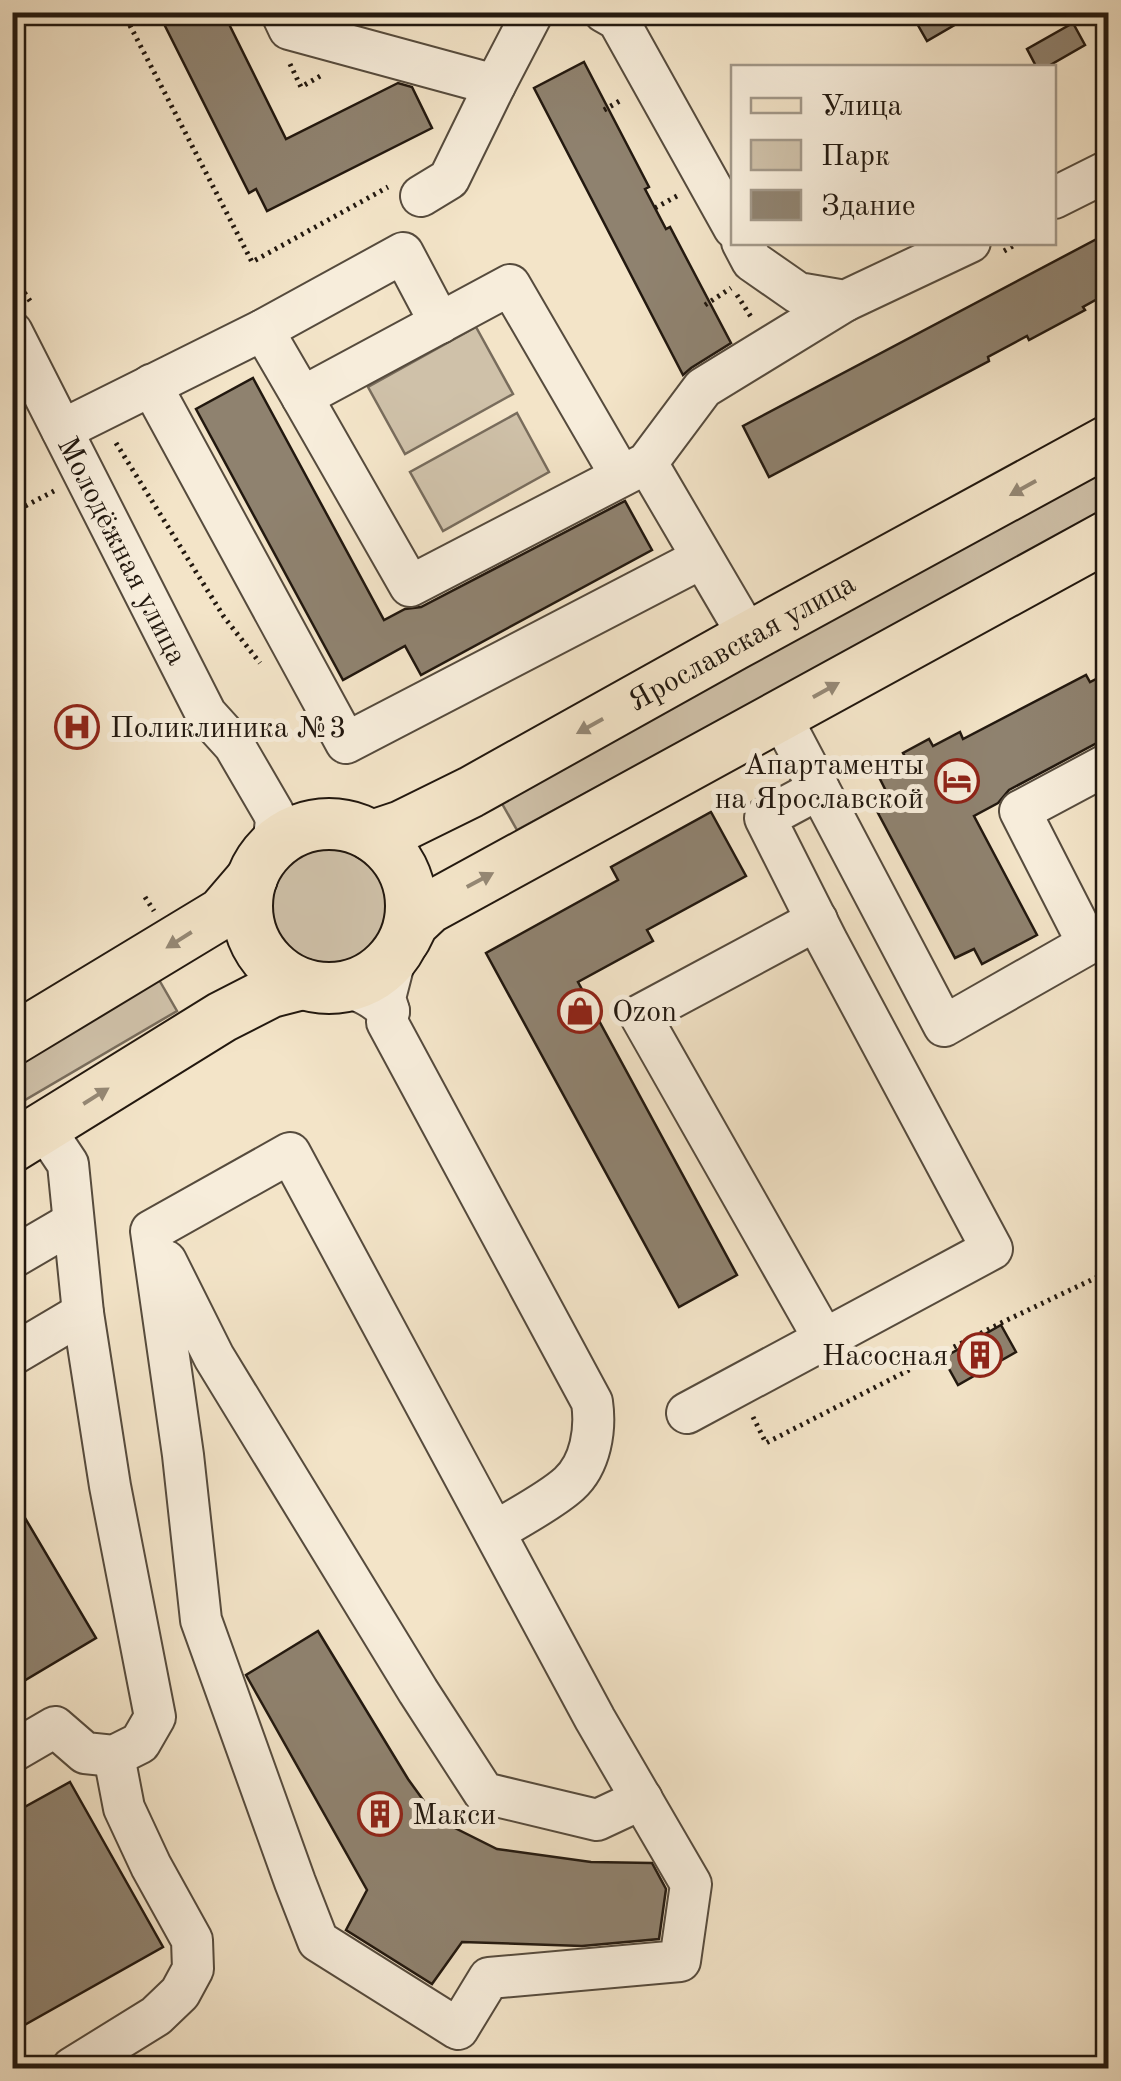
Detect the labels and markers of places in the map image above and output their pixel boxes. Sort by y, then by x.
hospital icon: Поликлиника №3 [54,704,100,750]
place label: Поликлиника №3 [110,714,346,744]
place label: Апартаменты на Ярославской [715,751,924,815]
hotel icon: Апартаменты на Ярославской [934,758,980,804]
shop icon: Ozon [557,988,603,1034]
place label: Ozon [612,998,677,1028]
building icon: Насосная [957,1332,1003,1378]
place label: Насосная [822,1342,948,1372]
building icon: Макси [357,1791,403,1837]
place label: Макси [412,1801,496,1831]

